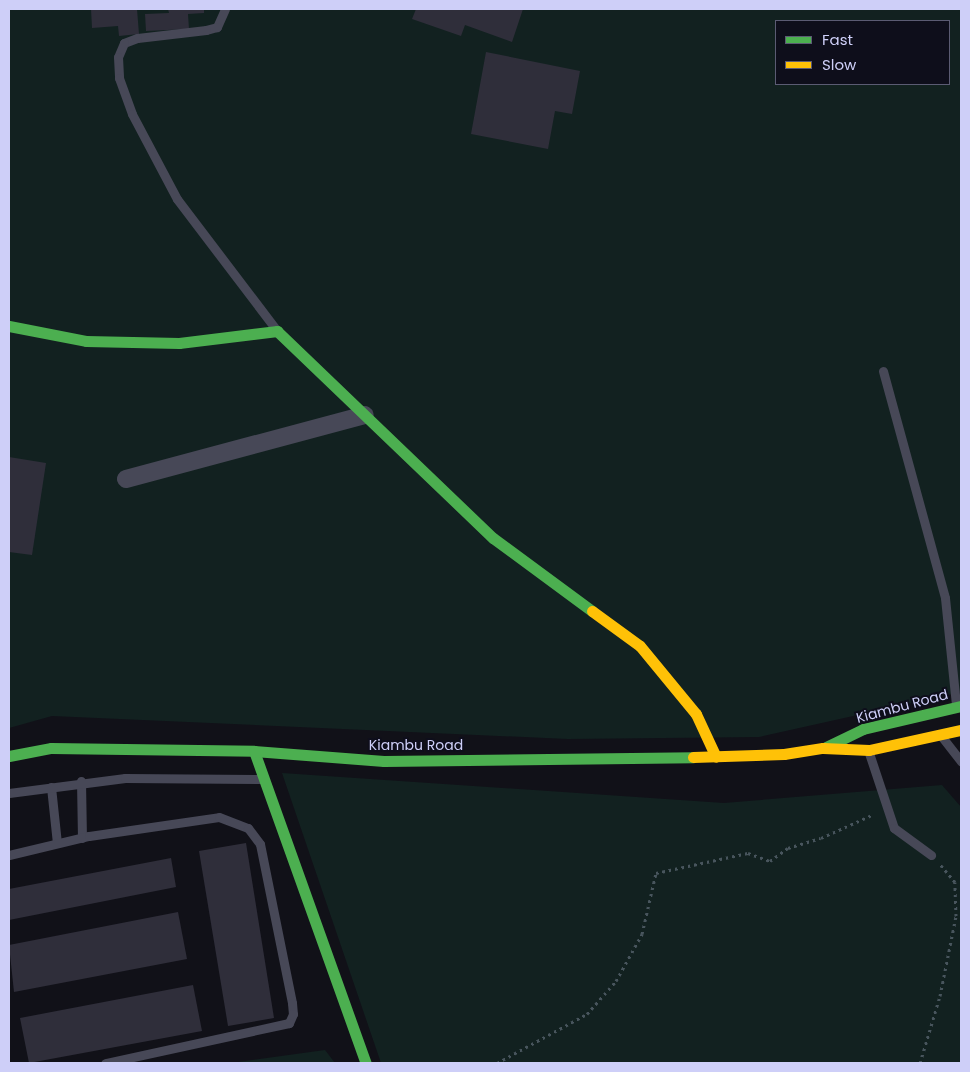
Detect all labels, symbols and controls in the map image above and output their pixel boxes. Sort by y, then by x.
legend [775,20,950,85]
text: Fast [822,29,853,50]
text: Slow [822,54,856,75]
street label: Kiambu Road [854,686,950,726]
street label: Kiambu Road [369,737,463,753]

